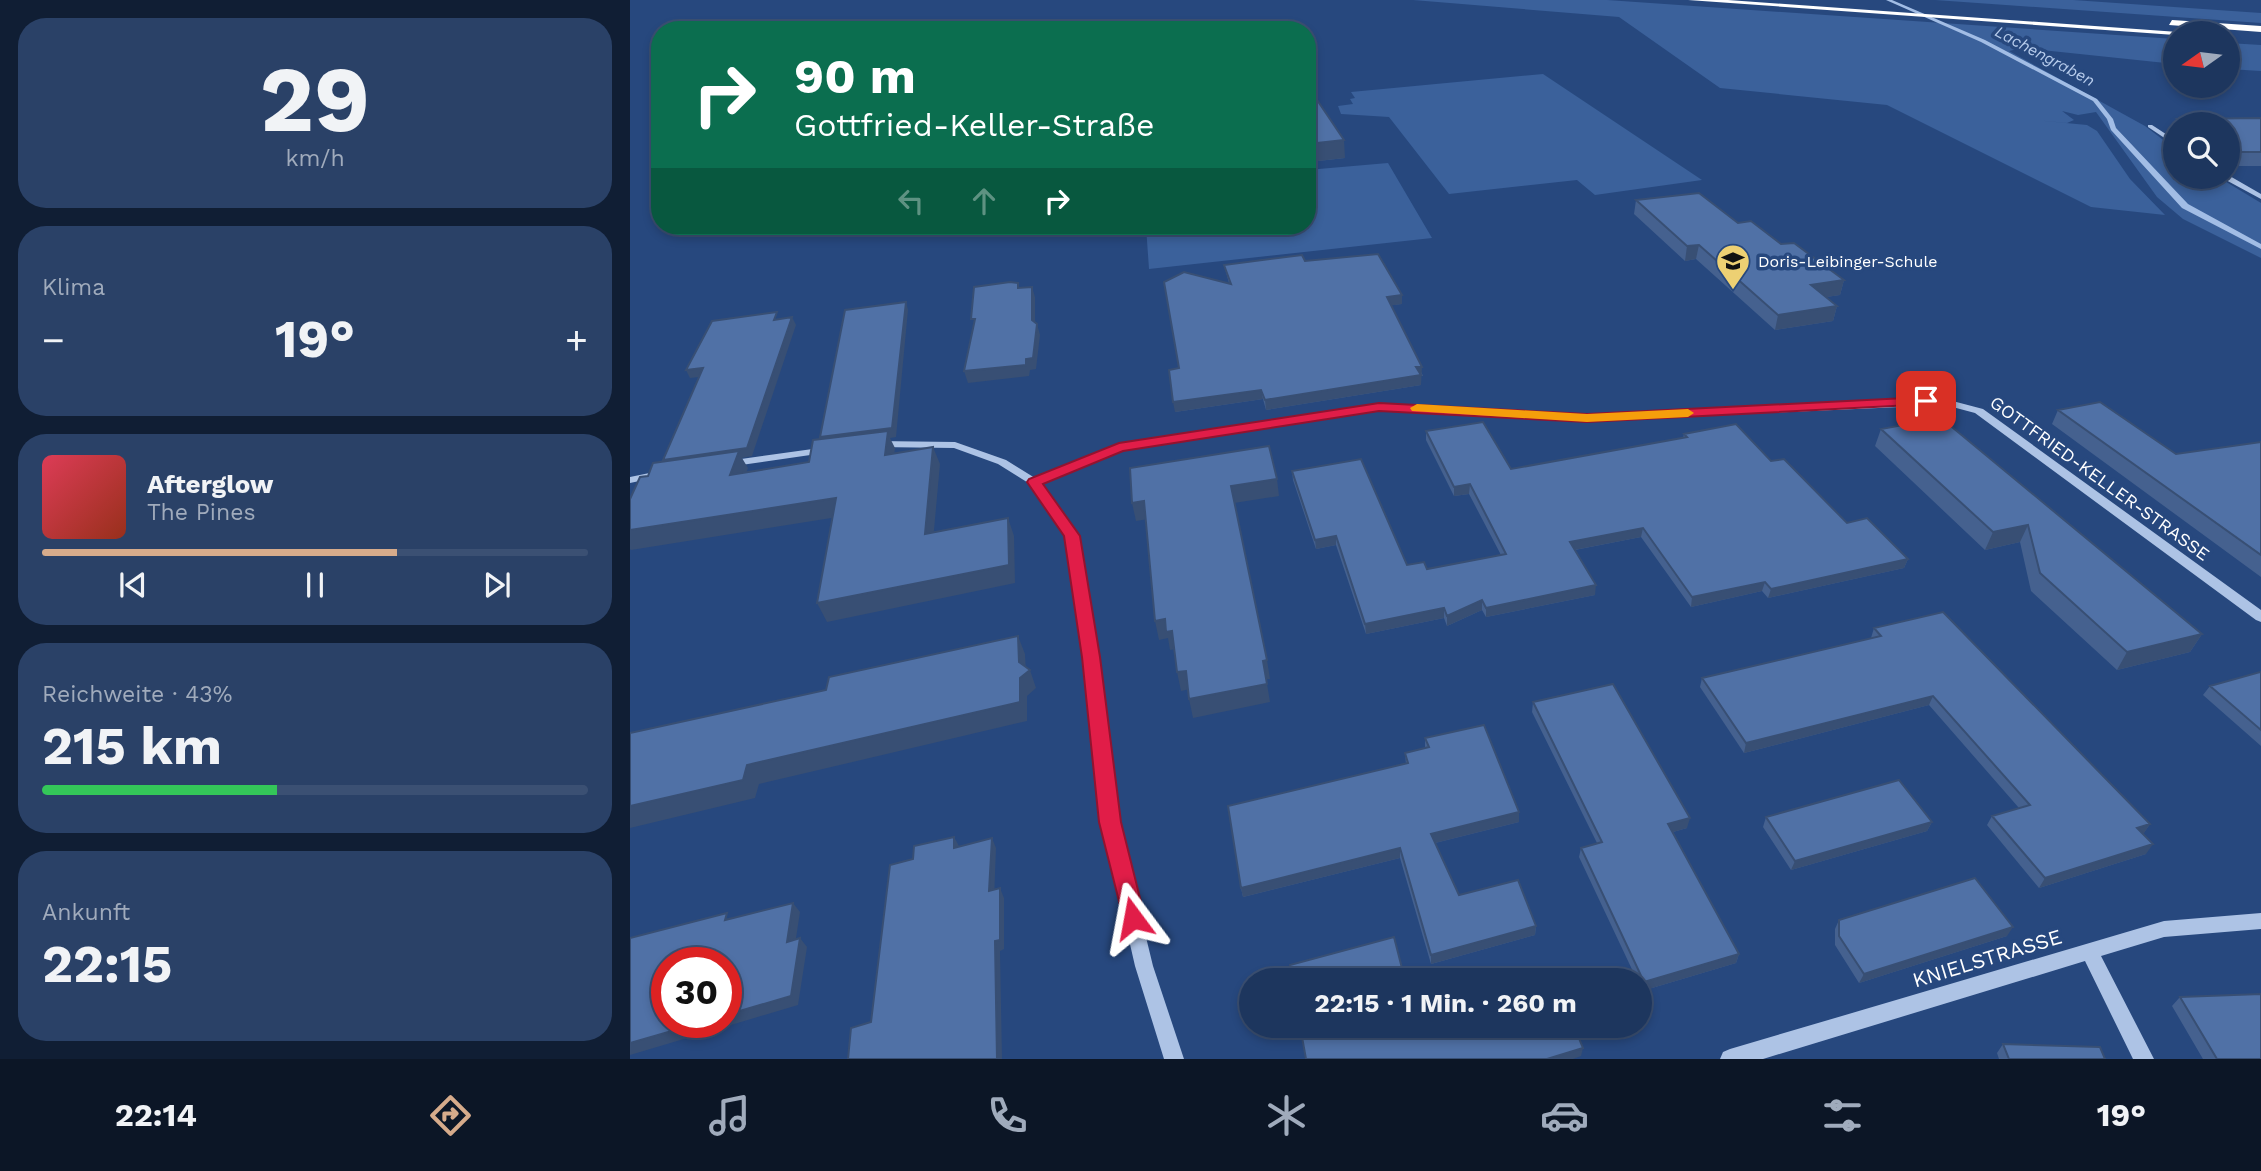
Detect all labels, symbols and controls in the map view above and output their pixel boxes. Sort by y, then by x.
north arrow [2163,21,2240,98]
map controls [2163,21,2240,189]
water label: Lachengraben [1992,22,2098,90]
text: 29 [260,46,370,153]
text: 90 m [794,47,916,105]
icon: right [679,49,770,140]
text: Gottfried-Keller-Straße [794,106,1154,144]
button: search [2163,112,2240,189]
text: km/h [285,145,345,172]
icon: left [892,182,930,220]
icon: ahead [965,182,1003,220]
icon: right [1038,182,1076,220]
school or university icon: Doris-Leibinger-Schule [1714,242,1752,291]
place label: Doris-Leibinger-Schule [1758,252,1938,271]
text: Klima [42,274,105,301]
text: 19° [275,309,355,370]
text: − [42,318,65,362]
text: + [565,318,588,362]
pin [1896,371,1956,431]
icon: arrive [1907,382,1945,420]
street label: GOTTFRIED-KELLER-STRASSE [1986,391,2214,565]
text: Afterglow [147,469,273,499]
text: The Pines [147,499,256,526]
icon: previous [114,566,152,604]
icon: pause [296,566,334,604]
icon: next [478,566,516,604]
text: Reichweite · 43% [42,681,232,708]
text: 215 km [42,716,222,777]
position arrow [1096,881,1170,955]
text: Ankunft [42,899,130,926]
street label: KNIELSTRASSE [1909,923,2065,993]
text: 22:15 [42,934,172,995]
speed limit sign: 30 [651,947,742,1038]
text: 22:15 · 1 Min. · 260 m [1314,988,1577,1018]
icon: directions [426,1091,475,1140]
icon: music [705,1091,754,1140]
icon: phone [983,1091,1032,1140]
icon: climate [1262,1091,1311,1140]
icon: car [1540,1091,1589,1140]
icon: filters [1818,1091,1867,1140]
text: 22:14 [115,1096,197,1134]
text: 19° [2097,1096,2146,1134]

